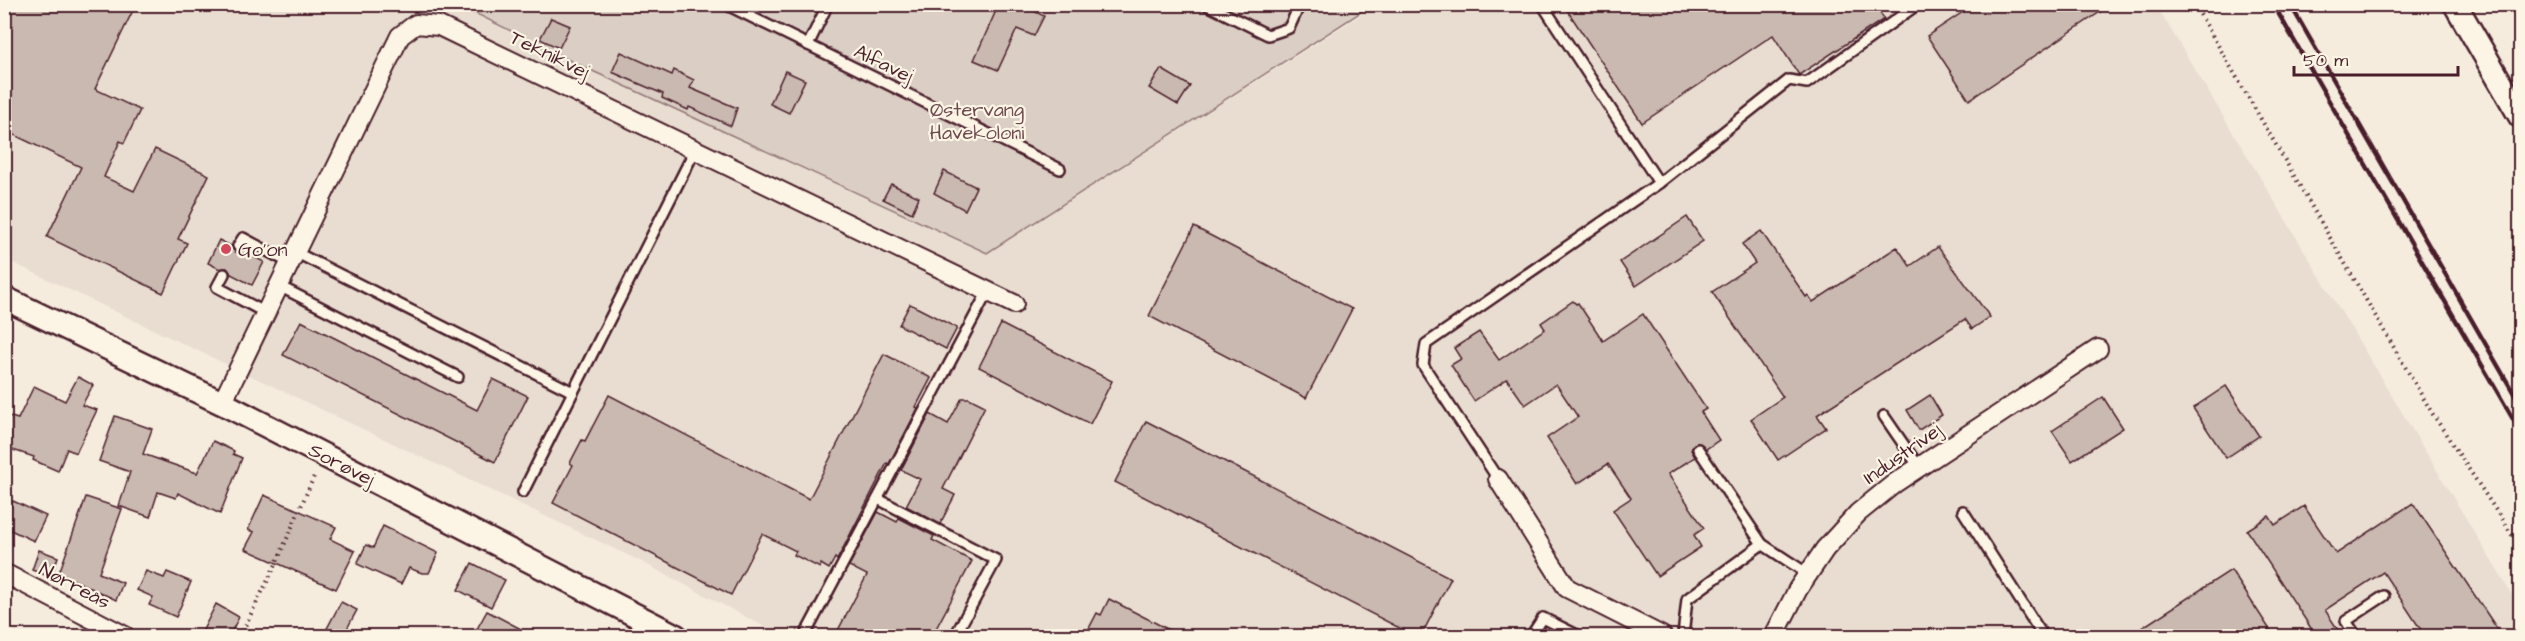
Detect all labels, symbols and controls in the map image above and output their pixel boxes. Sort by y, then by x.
street label: Teknikvej [505,24,595,86]
street label: Alfavej [849,38,918,90]
scale bar [2294,39,2458,77]
text: 50 m [2303,48,2348,73]
park label: Østervang Havekoloni [930,96,1024,147]
place label: Go'on [238,236,288,264]
marker: Go'on [219,242,233,256]
street label: Industrivej [1858,416,1948,491]
street label: Sorøvej [303,436,380,494]
street label: Nørreås [34,555,115,616]

